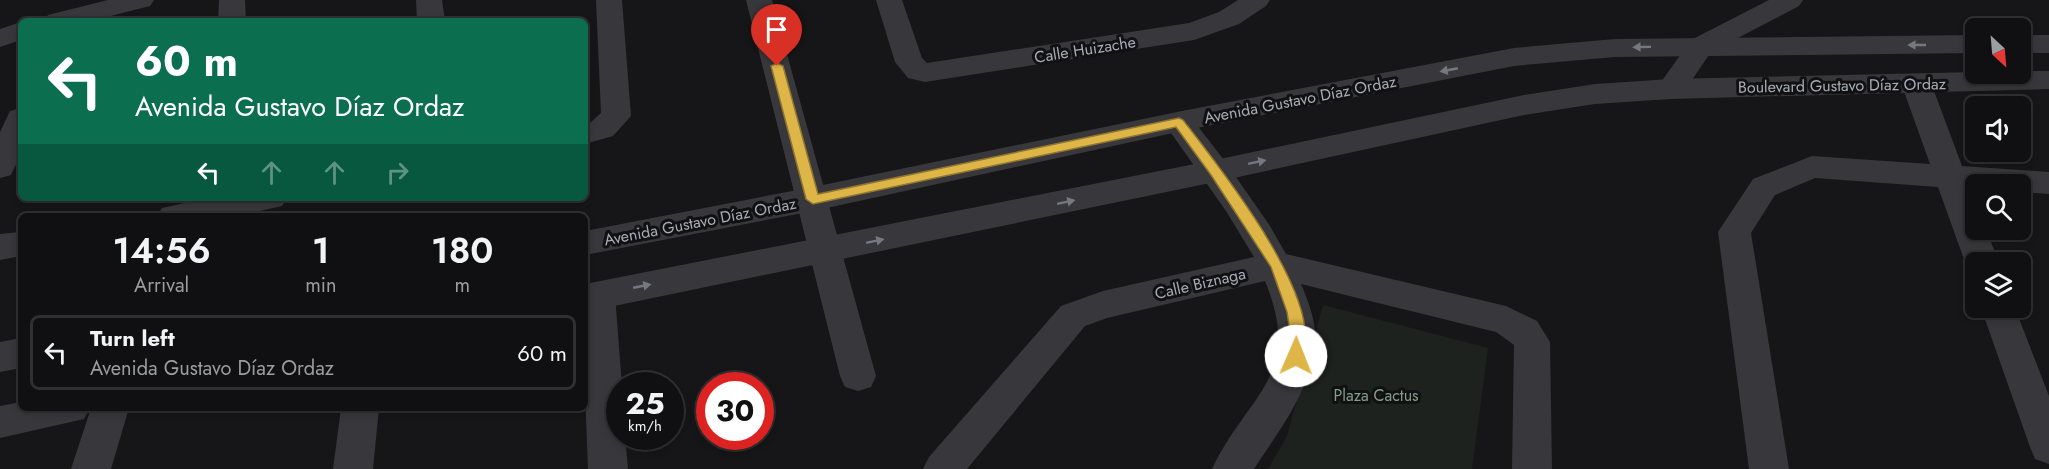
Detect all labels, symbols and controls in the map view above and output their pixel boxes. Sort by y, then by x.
pin [751,4,802,66]
icon: arrive [760,13,793,46]
north arrow [1965,18,2031,84]
map controls [1965,18,2031,318]
street label: Calle Huizache [1033,30,1137,69]
text: 60 m [135,31,238,92]
one-way arrow [1908,40,1927,50]
icon: left [36,42,114,120]
one-way arrow [1633,42,1652,52]
one-way arrow [1439,66,1458,75]
street label: Avenida Gustavo Díaz Ordaz [1202,69,1399,129]
street label: Boulevard Gustavo Díaz Ordaz [1738,72,1947,99]
text: Avenida Gustavo Díaz Ordaz [135,87,464,126]
button: sound [1965,96,2031,162]
icon: left [192,156,225,189]
icon: ahead [255,156,288,189]
icon: ahead [318,156,351,189]
icon: right [381,156,414,189]
one-way arrow [1248,157,1266,167]
button: search [1965,174,2031,240]
street label: Avenida Gustavo Díaz Ordaz [602,191,799,251]
one-way arrow [1057,197,1076,206]
text: 14:56 [112,224,211,276]
text: 1 [312,224,330,276]
text: 180 [431,224,493,276]
one-way arrow [866,236,885,245]
button: layers [1965,252,2031,318]
street label: Calle Biznaga [1152,262,1248,305]
text: Arrival [134,271,189,300]
text: min [305,271,337,300]
text: m [454,271,470,300]
one-way arrow [633,282,652,291]
text: Turn left [90,322,175,354]
position arrow [1264,324,1328,388]
icon: left [39,336,72,369]
text: 60 m [517,337,567,369]
text: Avenida Gustavo Díaz Ordaz [90,354,334,383]
speed limit sign: 30 [696,372,774,450]
text: 25 [625,382,665,425]
park label: Plaza Cactus [1334,384,1419,407]
text: km/h [628,415,662,437]

